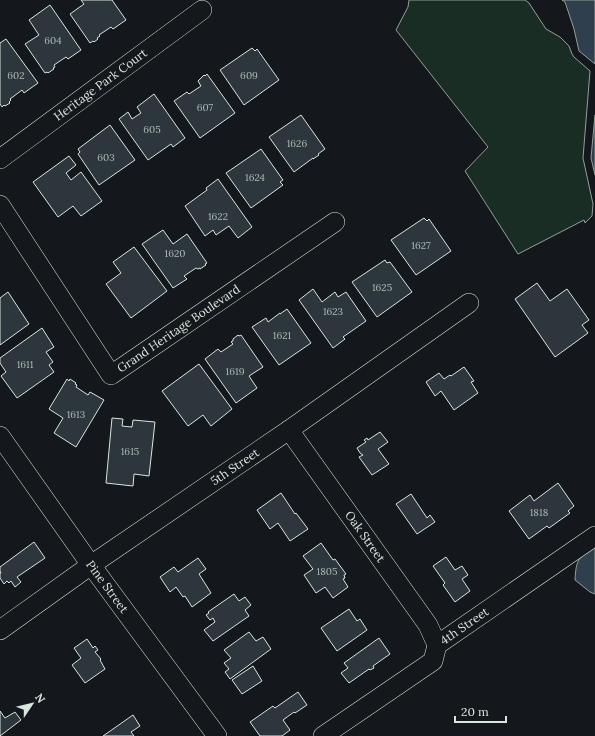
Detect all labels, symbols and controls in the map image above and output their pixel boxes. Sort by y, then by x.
house number: 604 [44,34,62,47]
street label: Heritage Park Court [51,45,150,124]
house number: 602 [7,69,25,82]
house number: 609 [240,69,258,82]
house number: 607 [197,101,214,114]
house number: 605 [143,123,161,136]
house number: 1626 [287,137,308,150]
house number: 603 [97,151,115,164]
house number: 1624 [245,171,266,184]
house number: 1622 [208,210,228,223]
house number: 1627 [411,239,431,252]
house number: 1620 [165,247,186,260]
street label: Grand Heritage Boulevard [114,281,243,376]
house number: 1625 [372,281,392,294]
house number: 1623 [323,305,344,318]
house number: 1621 [273,329,292,342]
house number: 1611 [17,358,34,371]
house number: 1619 [226,365,245,378]
house number: 1613 [67,408,86,421]
street label: 5th Street [207,444,262,488]
house number: 1615 [121,445,139,458]
house number: 1818 [530,506,549,519]
street label: Oak Street [342,508,389,565]
street label: Pine Street [83,557,132,616]
house number: 1805 [317,565,337,578]
street label: 4th Street [437,603,492,648]
north arrow [12,684,52,724]
text: N [32,691,49,706]
scale bar [455,698,506,724]
text: 20 m [461,704,489,719]

